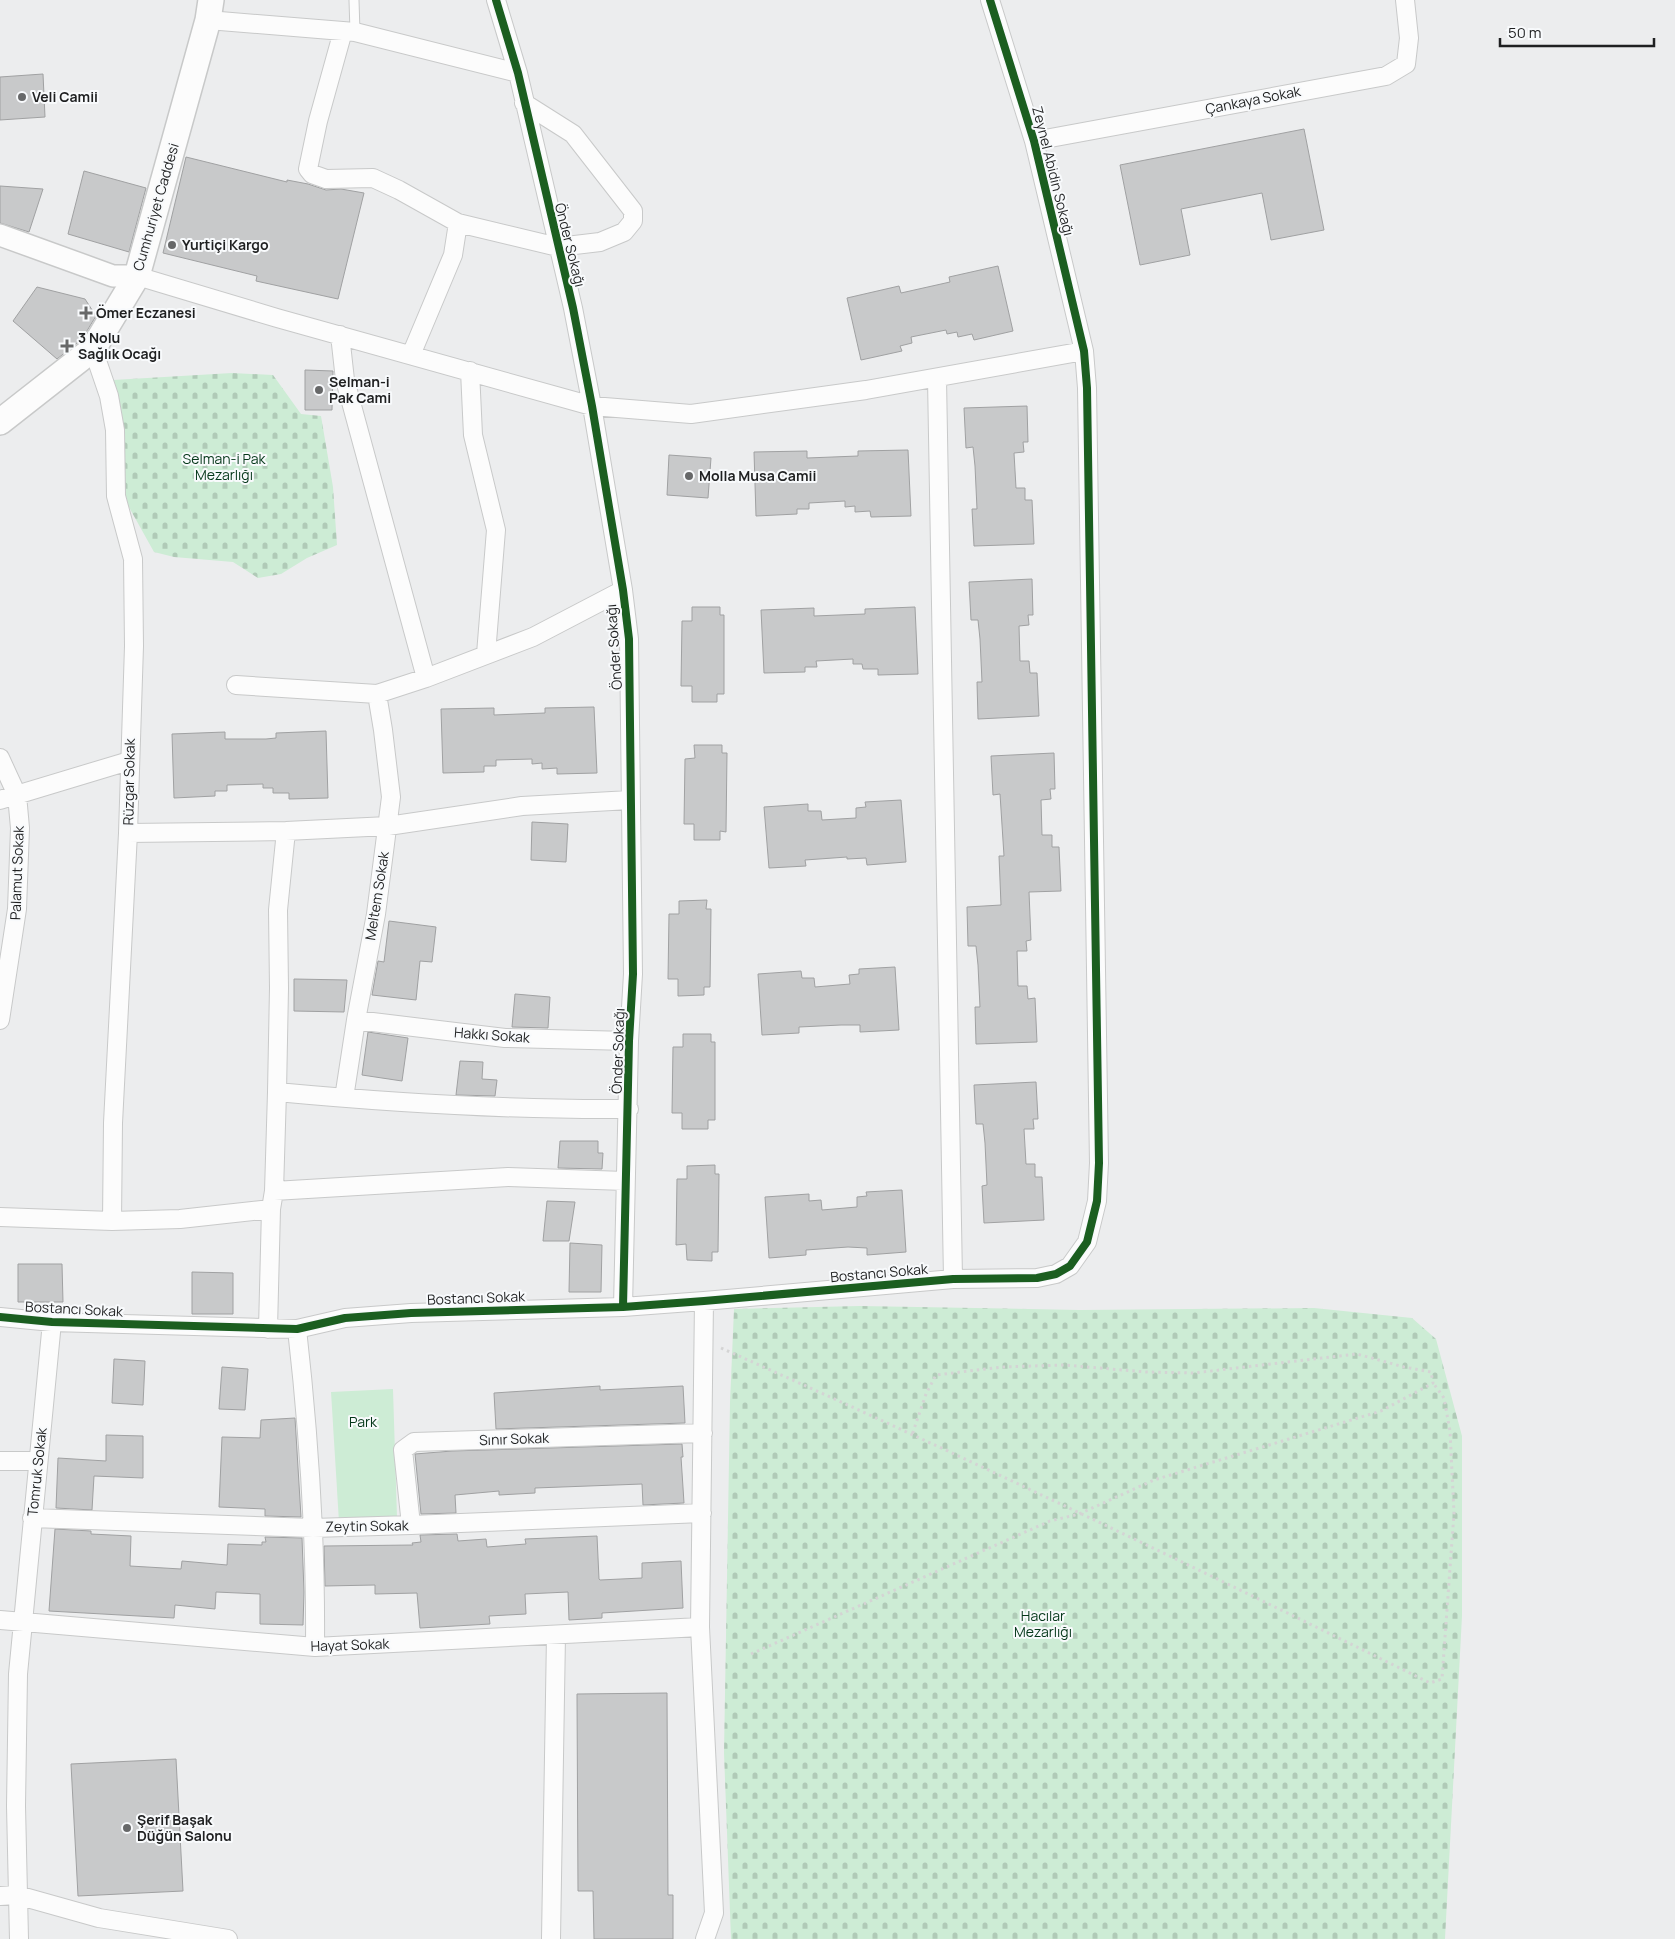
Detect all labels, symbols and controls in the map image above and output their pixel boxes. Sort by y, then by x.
scale bar [1500,15,1654,47]
text: 50 m [1508,22,1542,43]
street label: Çankaya Sokak [1204,81,1303,118]
place label: Veli Camii [32,87,98,106]
marker: Veli Camii [16,91,28,103]
street label: Zeynel Abidin Sokağı [1028,104,1079,238]
street label: Cumhuriyet Caddesi [128,141,183,273]
street label: Önder Sokağı [551,201,590,289]
place label: Yurtiçi Kargo [182,235,269,254]
marker: Yurtiçi Kargo [166,239,178,251]
place label: Ömer Eczanesi [96,303,196,322]
marker: Ömer Eczanesi [80,307,92,319]
place label: 3 Nolu Sağlık Ocağı [78,328,161,363]
marker: 3 Nolu Sağlık Ocağı [60,339,74,353]
place label: Selman-i Pak Cami [329,372,391,407]
marker: Selman-i Pak Cami [313,384,325,396]
park label: Selman-i Pak Mezarlığı [183,449,266,484]
place label: Molla Musa Camii [699,466,816,485]
marker: Molla Musa Camii [683,470,695,482]
street label: Önder Sokağı [601,604,626,691]
street label: Rüzgar Sokak [118,737,139,826]
street label: Palamut Sokak [5,825,28,920]
street label: Meltem Sokak [360,849,393,942]
street label: Önder Sokağı [607,1008,628,1094]
street label: Hakkı Sokak [454,1022,532,1047]
street label: Bostancı Sokak [829,1259,930,1286]
street label: Bostancı Sokak [427,1286,526,1309]
street label: Bostancı Sokak [25,1296,124,1321]
park label: Park [349,1412,378,1431]
street label: Tomruk Sokak [22,1426,51,1517]
street label: Sınır Sokak [479,1428,550,1449]
street label: Zeytin Sokak [325,1515,410,1536]
park label: Hacılar Mezarlığı [1014,1606,1072,1641]
street label: Hayat Sokak [310,1634,391,1655]
place label: Şerif Başak Düğün Salonu [137,1810,232,1845]
marker: Şerif Başak Düğün Salonu [121,1822,133,1834]

